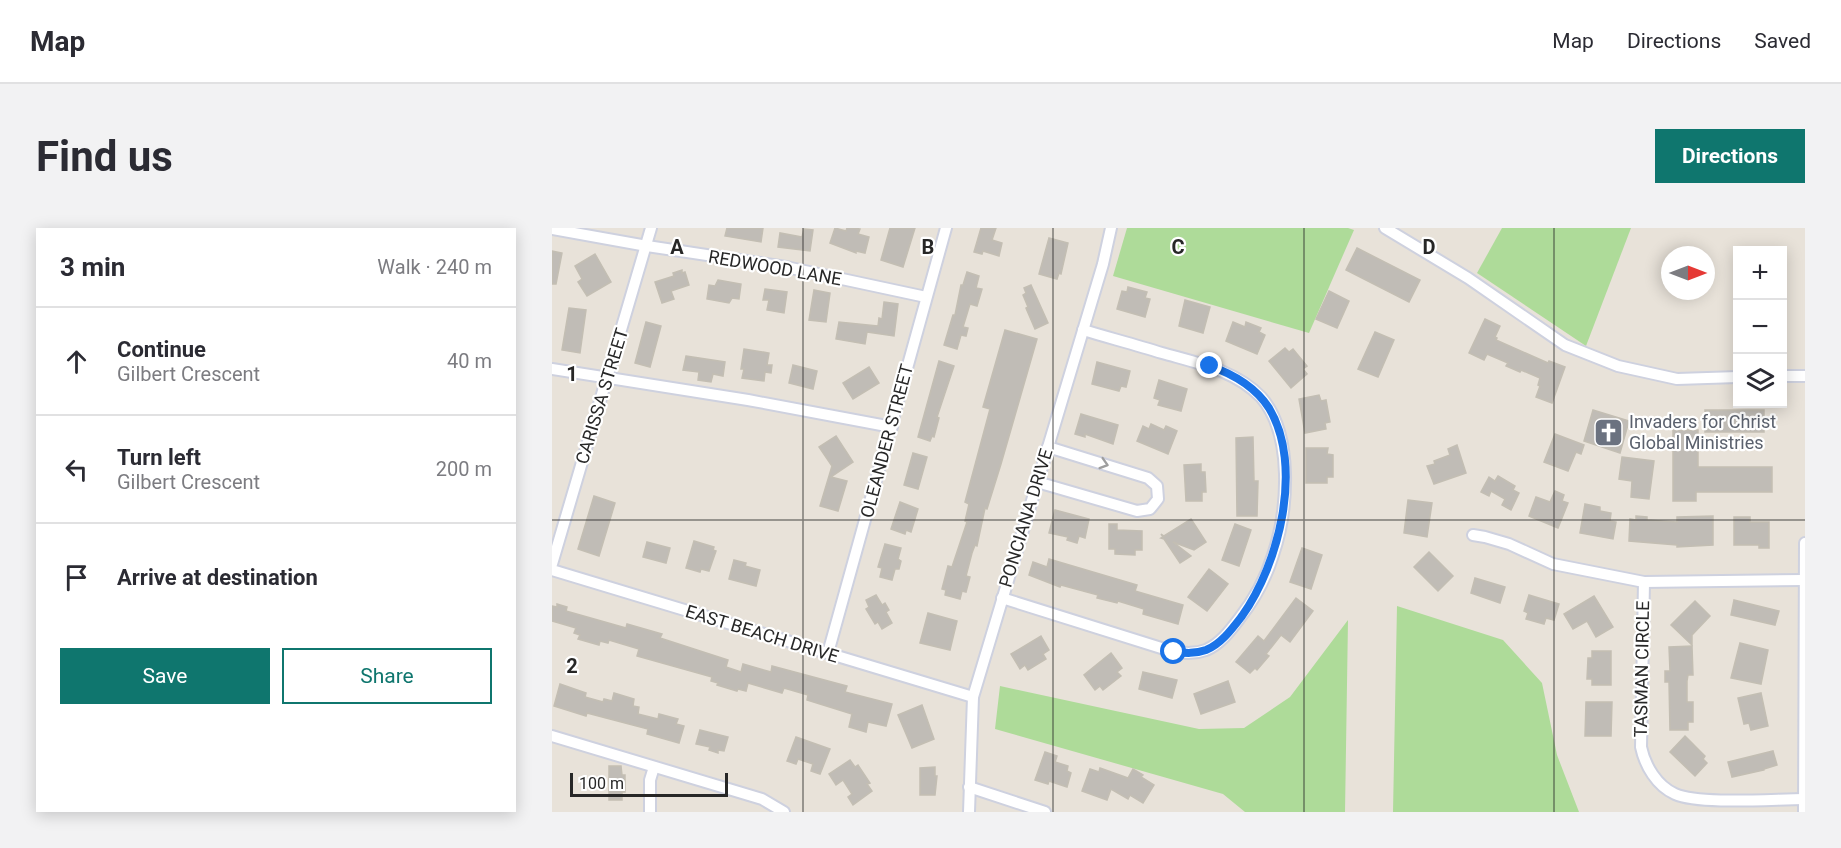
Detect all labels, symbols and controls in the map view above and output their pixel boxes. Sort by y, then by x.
text: Map [30,25,85,58]
text: Map [1552,29,1594,53]
text: Directions [1627,29,1721,53]
text: Saved [1754,29,1811,53]
button: Directions [1655,129,1805,183]
text: Find us [36,132,173,181]
text: A [670,235,684,259]
text: B [922,235,934,259]
text: C [1171,235,1185,259]
text: D [1423,235,1436,259]
street label: REDWOOD LANE [707,245,843,290]
north arrow [1661,246,1715,300]
map controls [1733,246,1787,408]
button: + [1733,246,1787,300]
text: 3 min [60,252,125,282]
text: Walk · 240 m [377,255,492,279]
button: − [1733,300,1787,354]
street label: CARISSA STREET [571,325,632,466]
text: Continue [117,337,206,362]
icon: ahead [60,345,93,378]
text: 40 m [447,349,492,373]
route end [1196,352,1222,378]
button: layers [1733,354,1787,408]
street label: OLEANDER STREET [856,361,917,520]
text: Gilbert Crescent [117,362,260,386]
text: 1 [566,362,578,386]
place label: Invaders for Christ Global Ministries [1629,411,1776,453]
church icon: Invaders for Christ Global Ministries [1592,416,1624,448]
text: Turn left [117,445,201,470]
street label: PONCIANA DRIVE [994,446,1057,590]
icon: left [60,453,93,486]
text: 200 m [436,457,492,481]
one-way arrow [1098,457,1109,469]
text: Gilbert Crescent [117,470,260,494]
icon: arrive [60,561,93,594]
text: Arrive at destination [117,565,318,590]
street label: EAST BEACH DRIVE [683,600,841,667]
street label: TASMAN CIRCLE [1630,600,1653,738]
route start [1160,638,1186,664]
button: Save [60,648,270,704]
button: Share [282,648,492,704]
text: 2 [566,654,578,678]
scale bar [570,770,728,798]
text: 100 m [579,774,624,793]

